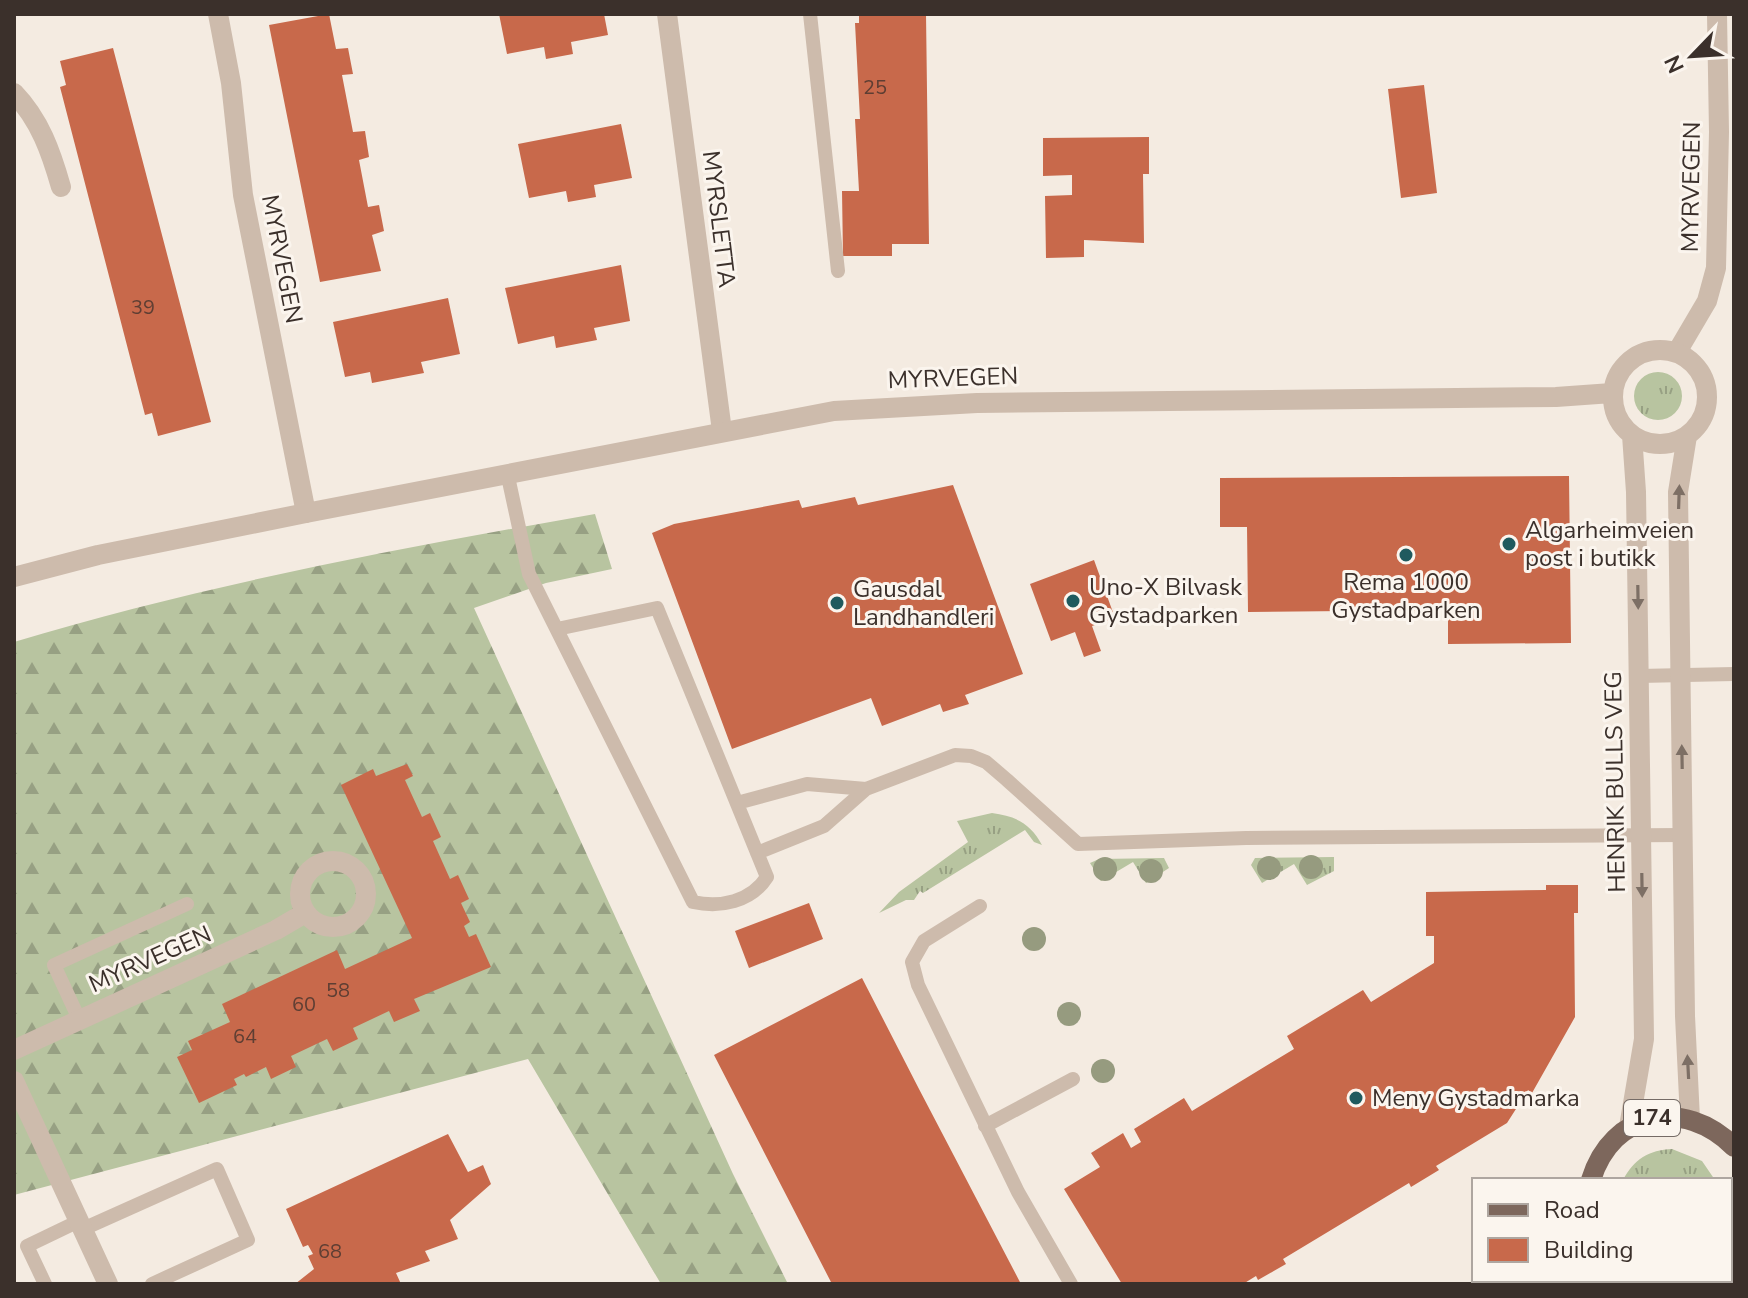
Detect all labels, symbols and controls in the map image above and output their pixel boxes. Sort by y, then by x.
north arrow [1652,16,1732,96]
text: N [1658,50,1692,78]
house number: 25 [863,74,887,101]
street label: MYRVEGEN [1674,121,1708,253]
street label: MYRSLETTA [695,149,743,290]
street label: MYRVEGEN [254,192,310,326]
house number: 39 [131,294,155,321]
street label: MYRVEGEN [887,360,1019,396]
one-way arrow [1672,484,1685,509]
place label: Algarheimveien post i butikk [1525,514,1694,574]
marker: Algarheimveien post i butikk [1500,535,1518,553]
marker: Rema 1000 Gystadparken [1397,546,1415,564]
place label: Rema 1000 Gystadparken [1331,566,1481,626]
place label: Uno-X Bilvask Gystadparken [1089,571,1243,631]
place label: Gausdal Landhandleri [853,573,994,633]
one-way arrow [1631,585,1644,610]
marker: Uno-X Bilvask Gystadparken [1064,592,1082,610]
marker: Gausdal Landhandleri [828,594,846,612]
street label: HENRIK BULLS VEG [1597,671,1633,893]
one-way arrow [1675,744,1688,769]
one-way arrow [1636,873,1649,898]
street label: MYRVEGEN [84,918,216,1000]
house number: 58 [326,977,350,1004]
house number: 60 [292,991,316,1018]
house number: 64 [233,1023,257,1050]
one-way arrow [1681,1054,1694,1079]
place label: Meny Gystadmarka [1372,1082,1580,1114]
marker: Meny Gystadmarka [1347,1089,1365,1107]
road number: 174 [1624,1100,1680,1136]
legend [1472,1178,1732,1282]
text: Road [1544,1194,1600,1226]
text: Building [1544,1234,1634,1266]
house number: 68 [318,1238,342,1265]

